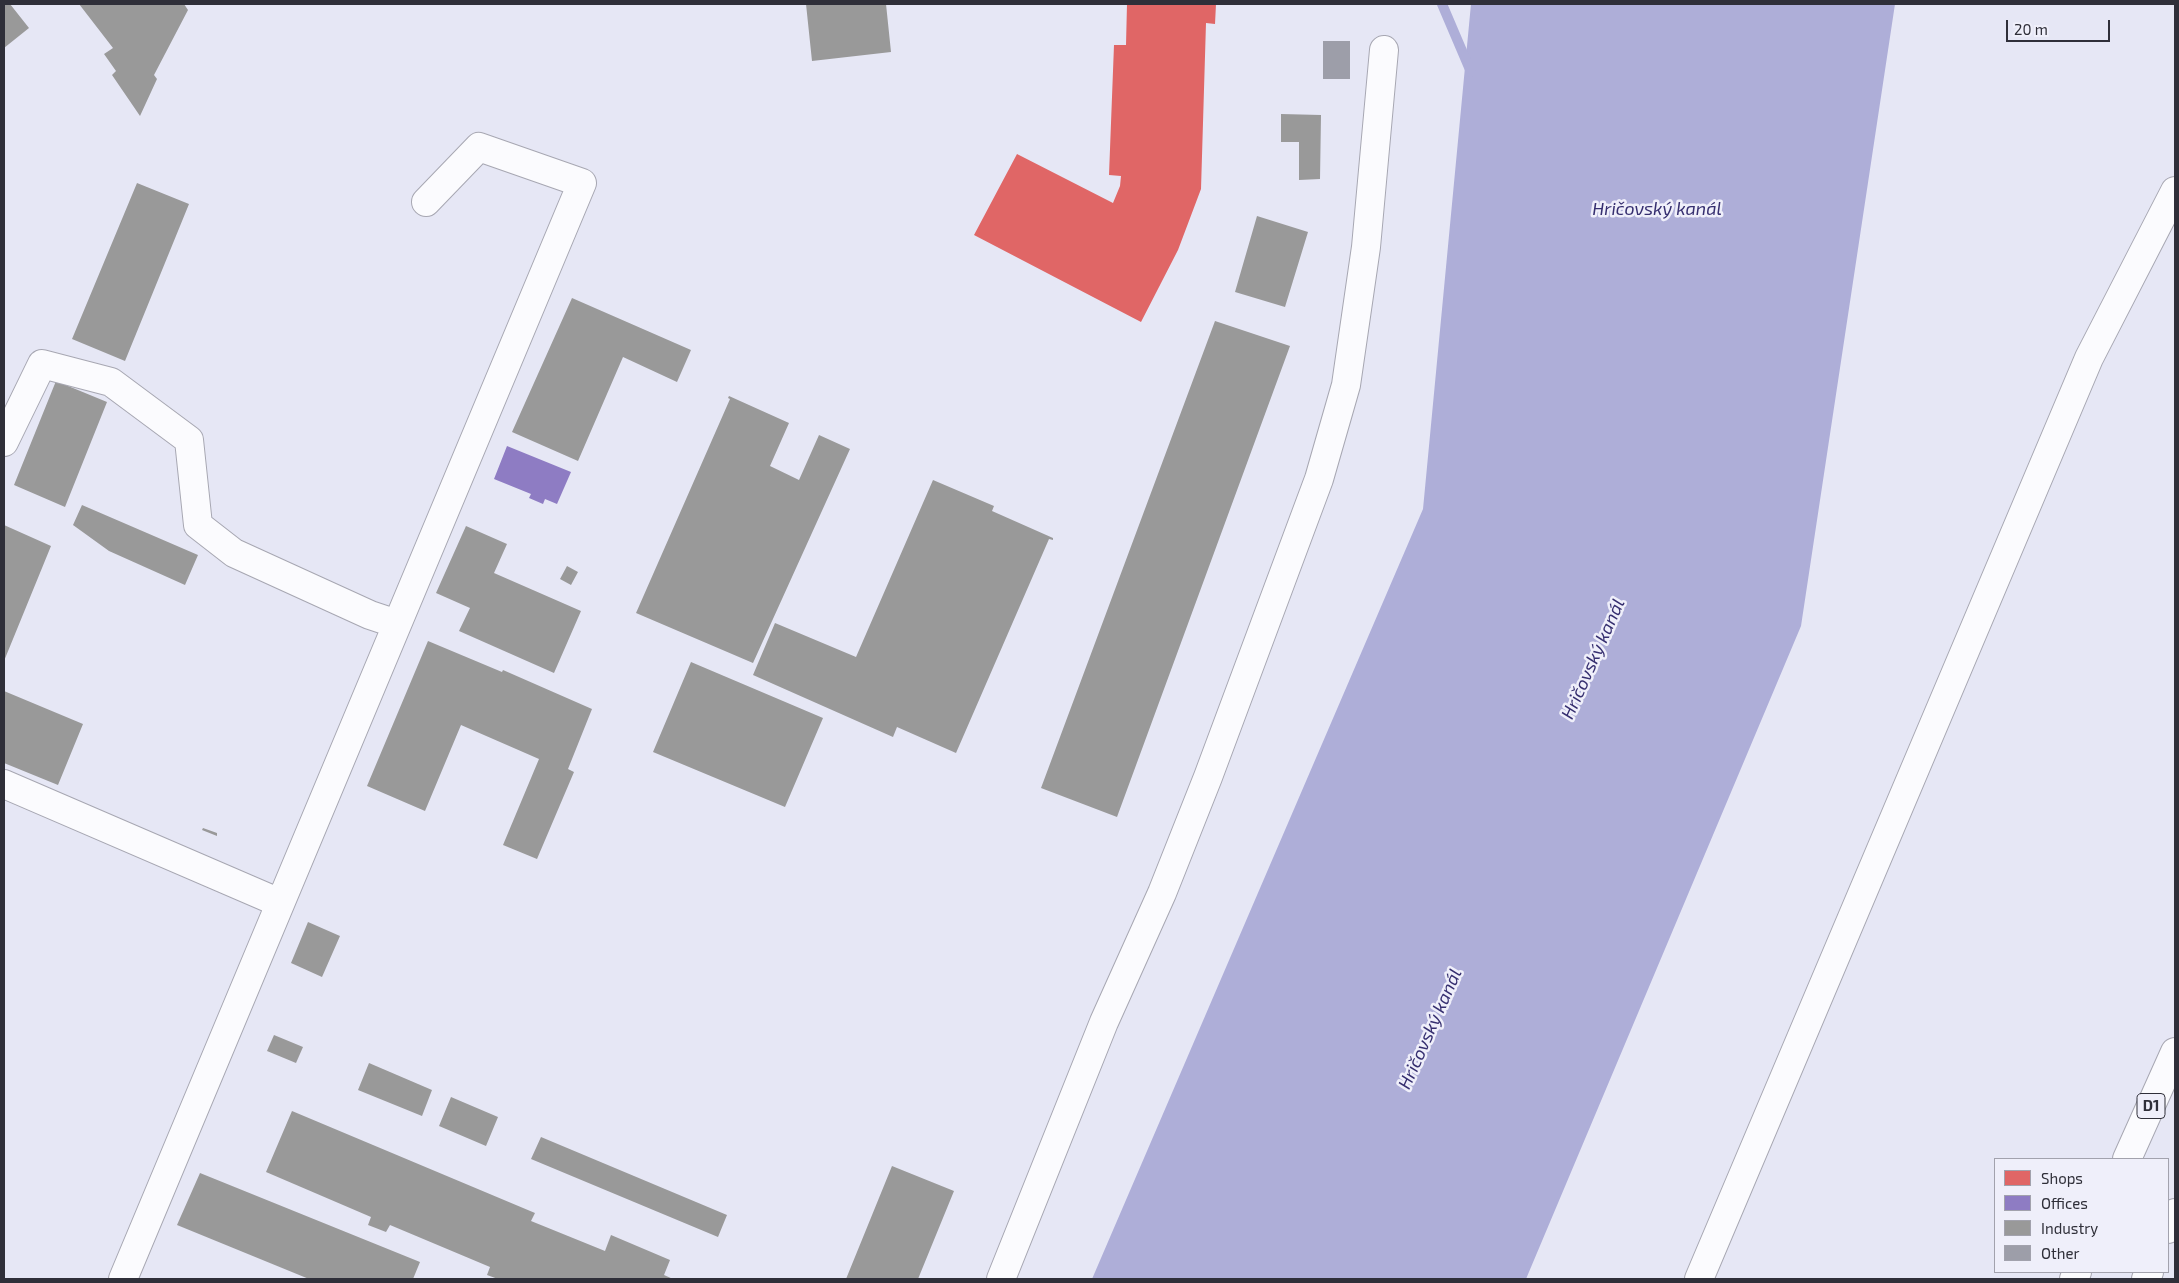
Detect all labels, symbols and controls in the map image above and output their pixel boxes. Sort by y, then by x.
scale bar [2009,10,2113,42]
text: 20 m [2014,20,2048,38]
water label: Hričovský kanál [1592,198,1722,220]
water label: Hričovský kanál [1557,595,1629,723]
water label: Hričovský kanál [1394,965,1466,1093]
road number: D1 [2137,1094,2165,1118]
legend [1994,1158,2169,1273]
text: Shops [2041,1169,2083,1187]
text: Offices [2041,1194,2088,1212]
text: Industry [2041,1219,2098,1237]
text: Other [2041,1244,2080,1262]

